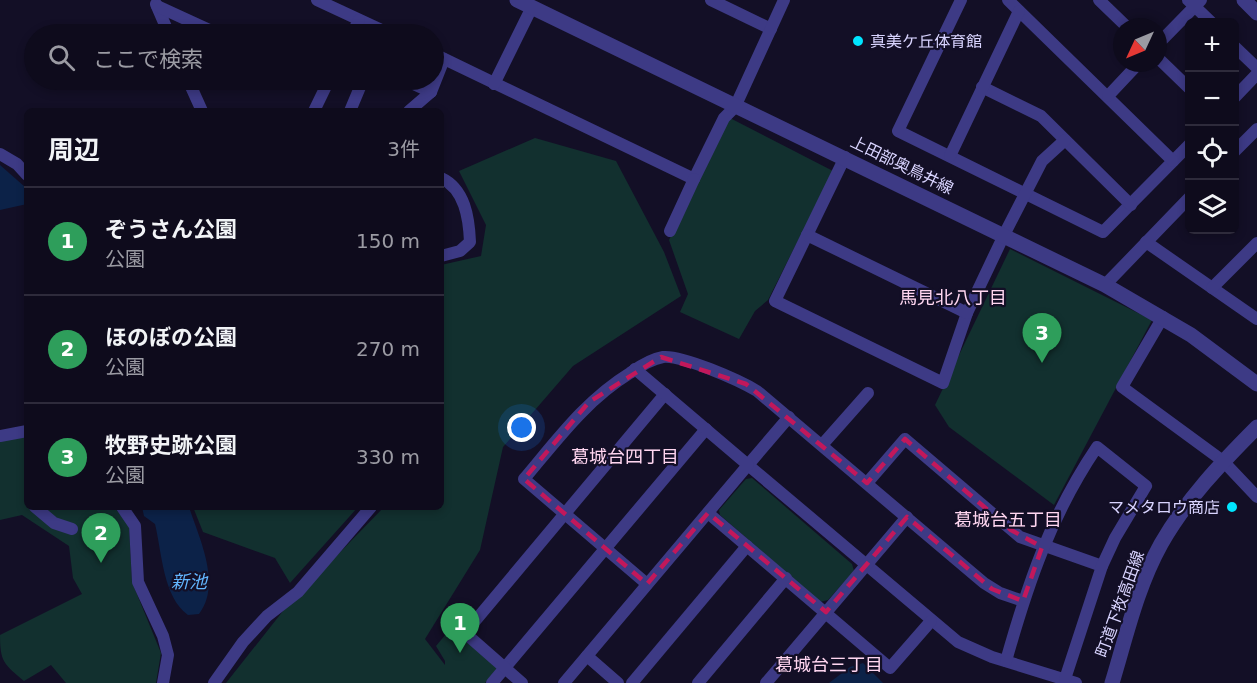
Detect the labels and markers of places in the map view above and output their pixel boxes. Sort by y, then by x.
place label: 真美ケ丘体育館 [870,32,982,51]
marker: 真美ケ丘体育館 [851,34,865,48]
pin: 3 [1022,314,1062,363]
place label: マメタロウ商店 [1108,498,1220,517]
marker: マメタロウ商店 [1225,500,1239,514]
pin: 2 [82,514,120,563]
pin: 1 [440,604,480,653]

